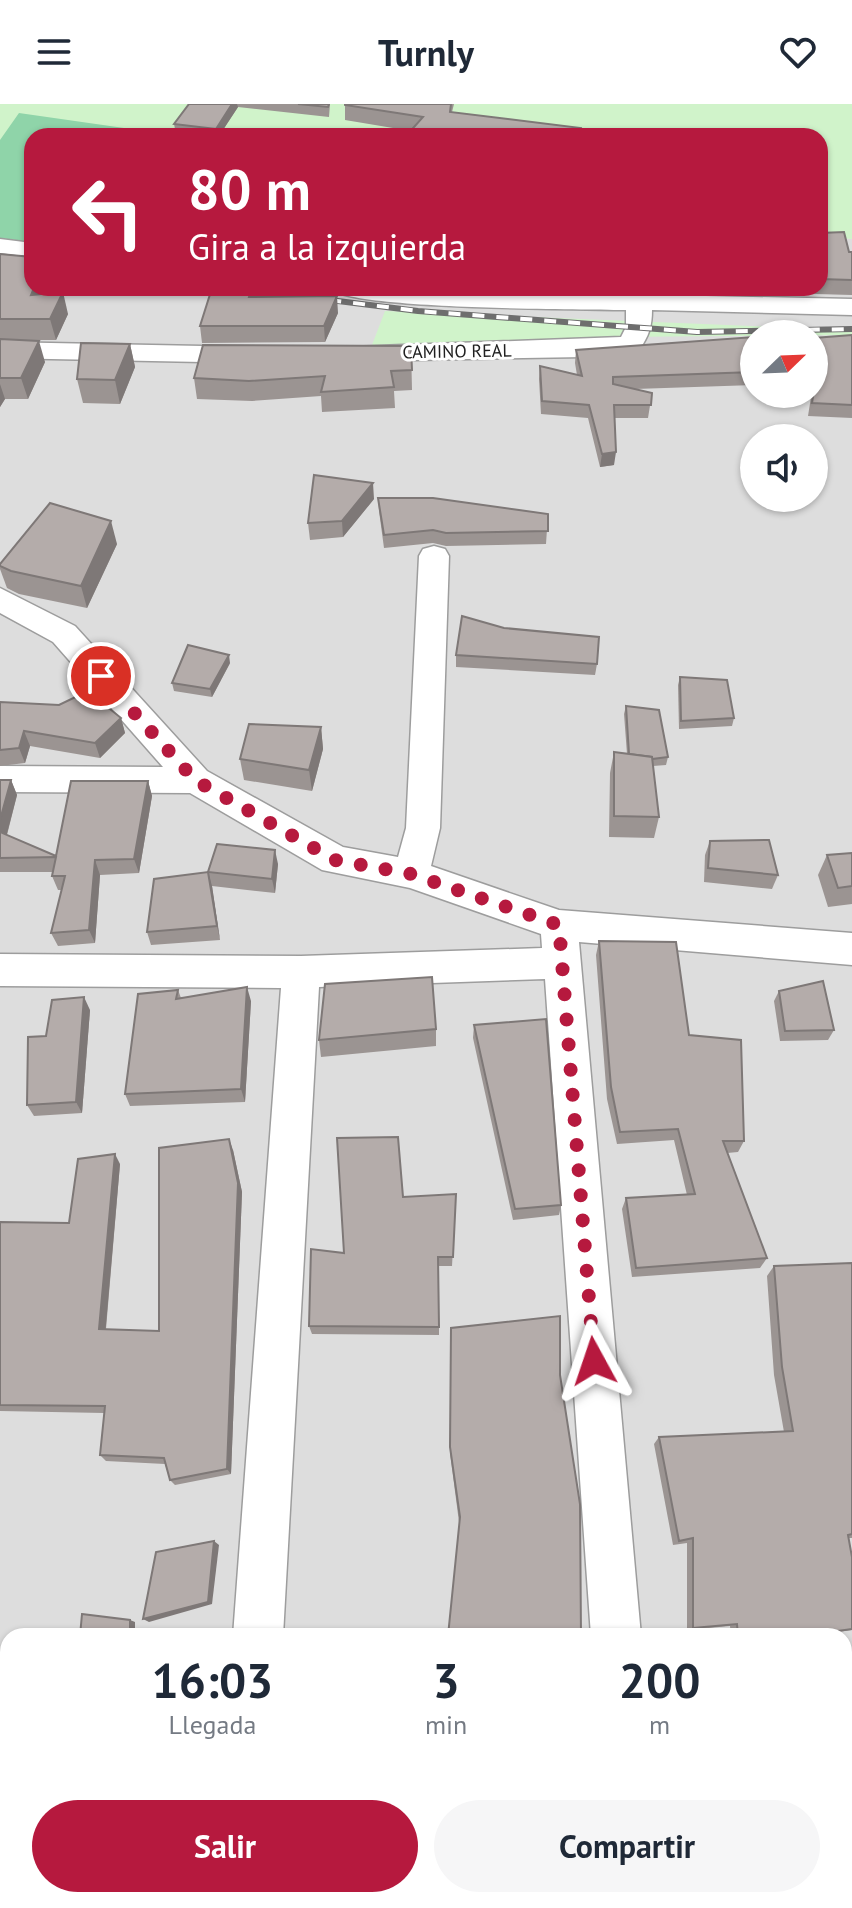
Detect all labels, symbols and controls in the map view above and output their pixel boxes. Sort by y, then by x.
text: Turnly [378,29,474,76]
icon: menu [32,30,76,74]
icon: heart [776,30,820,74]
text: 80 m [188,153,311,225]
icon: left [56,160,160,264]
text: Gira a la izquierda [188,223,466,270]
north arrow [740,320,828,408]
map controls [740,320,828,512]
street label: CAMINO REAL [402,339,512,363]
button: sound [740,424,828,512]
pin [67,642,135,710]
icon: arrive [79,654,123,698]
position arrow [552,1319,636,1403]
text: 16:03 [152,1649,273,1711]
text: 3 [432,1649,460,1711]
text: 200 [619,1649,700,1711]
text: Llegada [169,1708,256,1741]
text: min [425,1708,467,1741]
text: m [649,1708,670,1741]
button: Salir [32,1800,418,1892]
button: Compartir [434,1800,820,1892]

